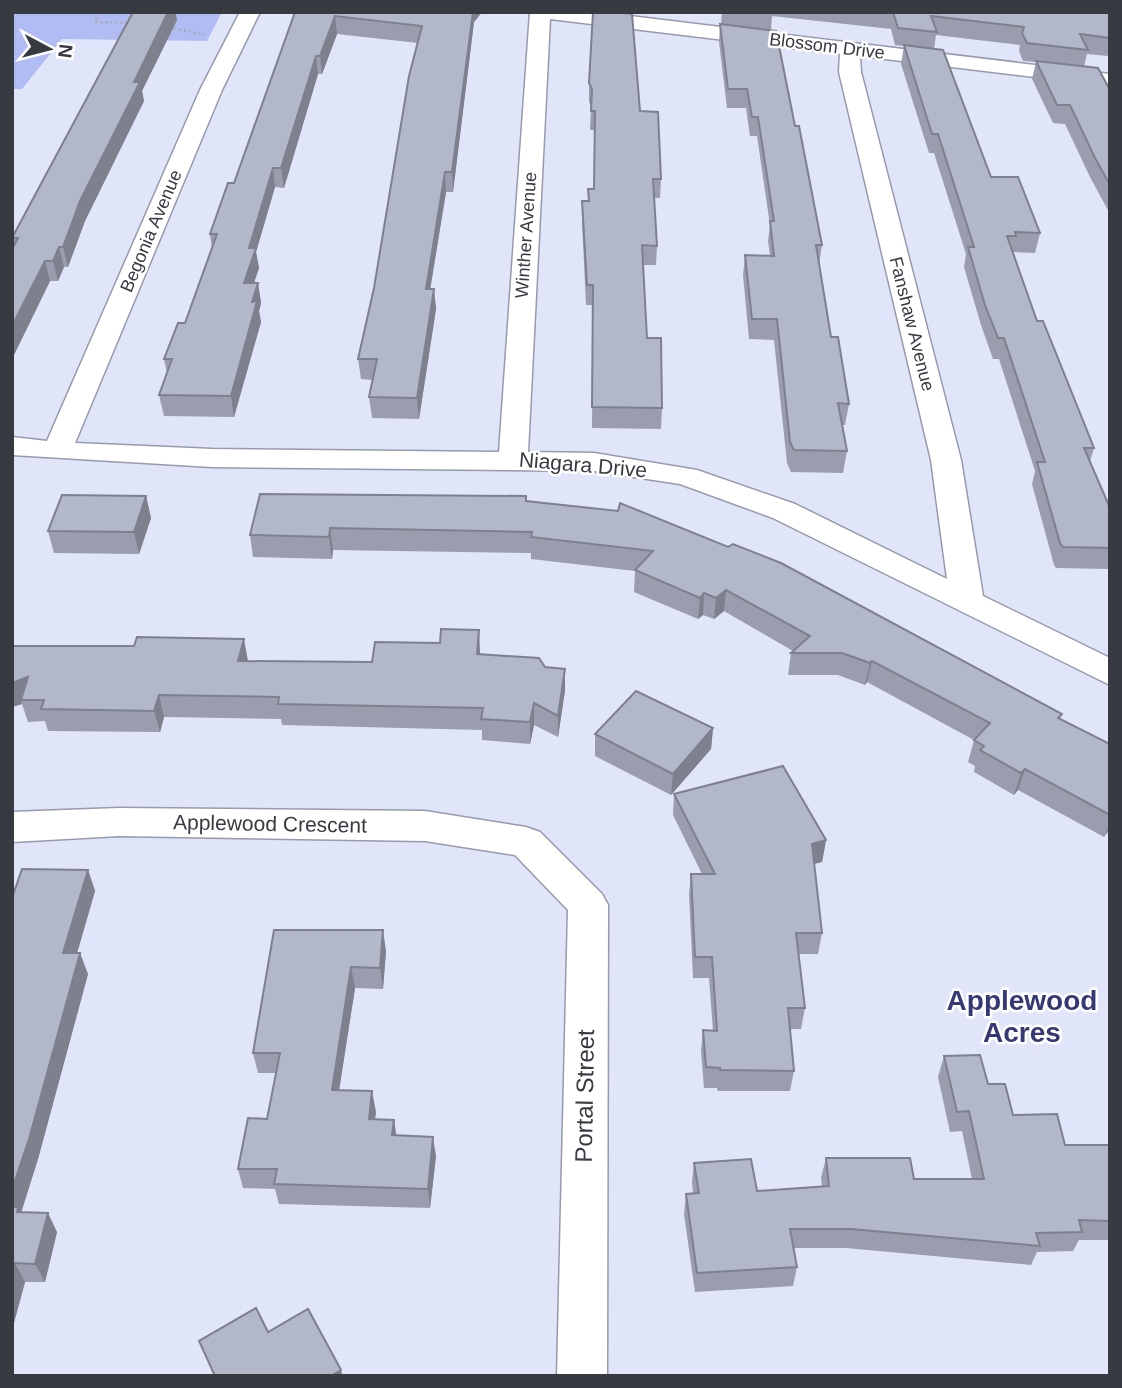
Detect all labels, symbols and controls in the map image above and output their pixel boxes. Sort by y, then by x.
north arrow [14,14,84,84]
street label: Blossom Drive [768,29,886,63]
text: N [54,43,77,59]
street label: Begonia Avenue [116,167,186,295]
street label: Winther Avenue [512,171,540,299]
street label: Fanshaw Avenue [886,255,938,393]
street label: Niagara Drive [518,447,648,482]
street label: Applewood Crescent [173,810,367,837]
district label: Applewood Acres [947,985,1097,1048]
street label: Portal Street [570,1029,599,1163]

